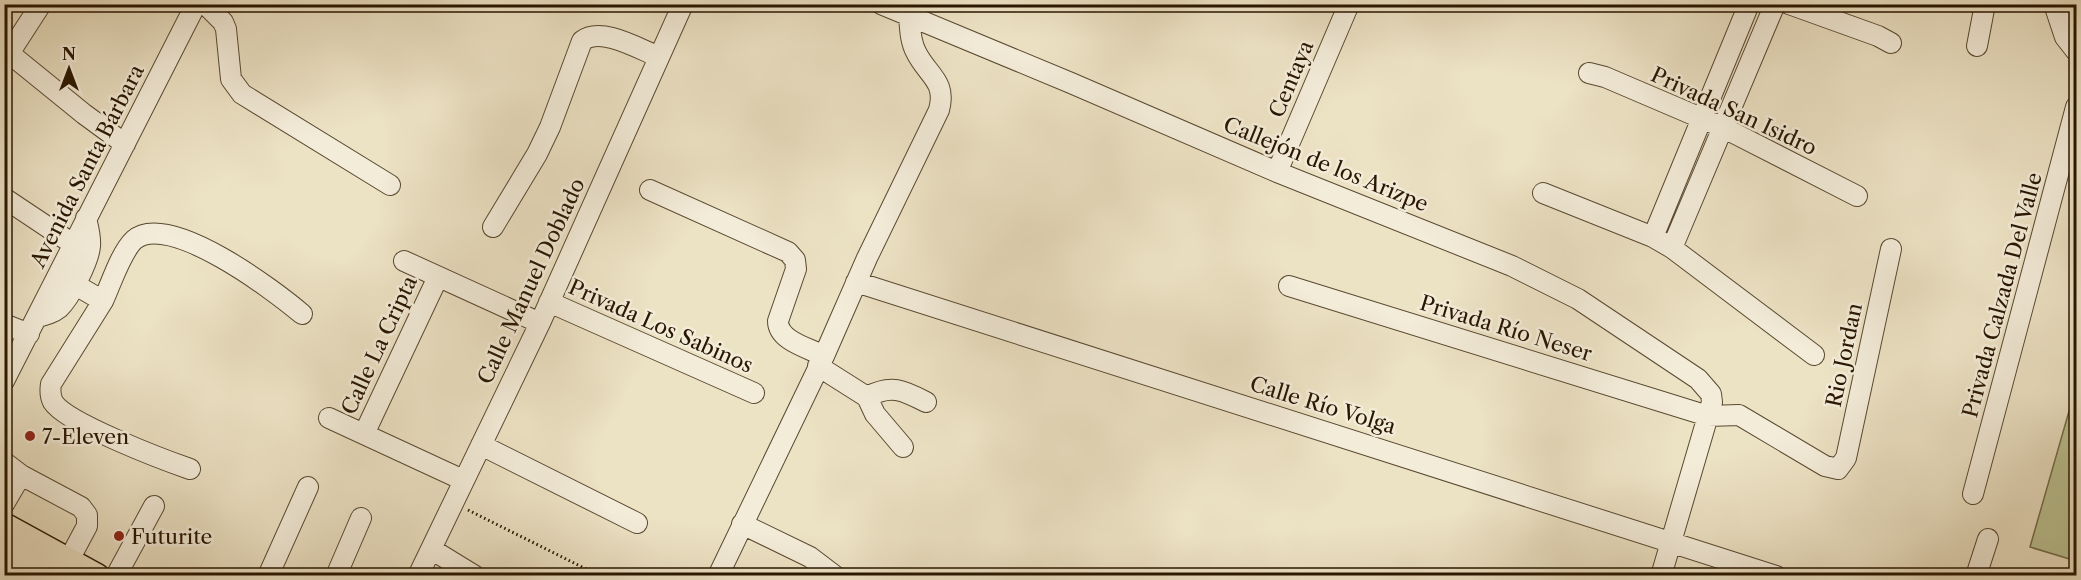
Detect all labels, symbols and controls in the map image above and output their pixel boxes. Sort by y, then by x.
street label: Centaya [1264,36,1319,121]
north arrow [39,39,99,99]
text: N [62,44,76,64]
street label: Avenida Santa Bárbara [25,60,149,272]
street label: Privada San Isidro [1647,62,1821,160]
street label: Callejón de los Arizpe [1220,111,1432,217]
street label: Privada Calzada Del Valle [1957,170,2047,420]
street label: Calle Manuel Doblado [472,174,590,388]
street label: Calle La Cripta [336,271,422,418]
street label: Privada Los Sabinos [565,274,757,378]
street label: Privada Río Neser [1417,290,1595,366]
street label: Rio Jordan [1821,301,1867,409]
street label: Calle Río Volga [1247,371,1400,439]
place label: 7-Eleven [42,424,129,449]
marker: 7-Eleven [23,429,37,443]
place label: Futurite [131,524,212,549]
marker: Futurite [112,529,126,543]

